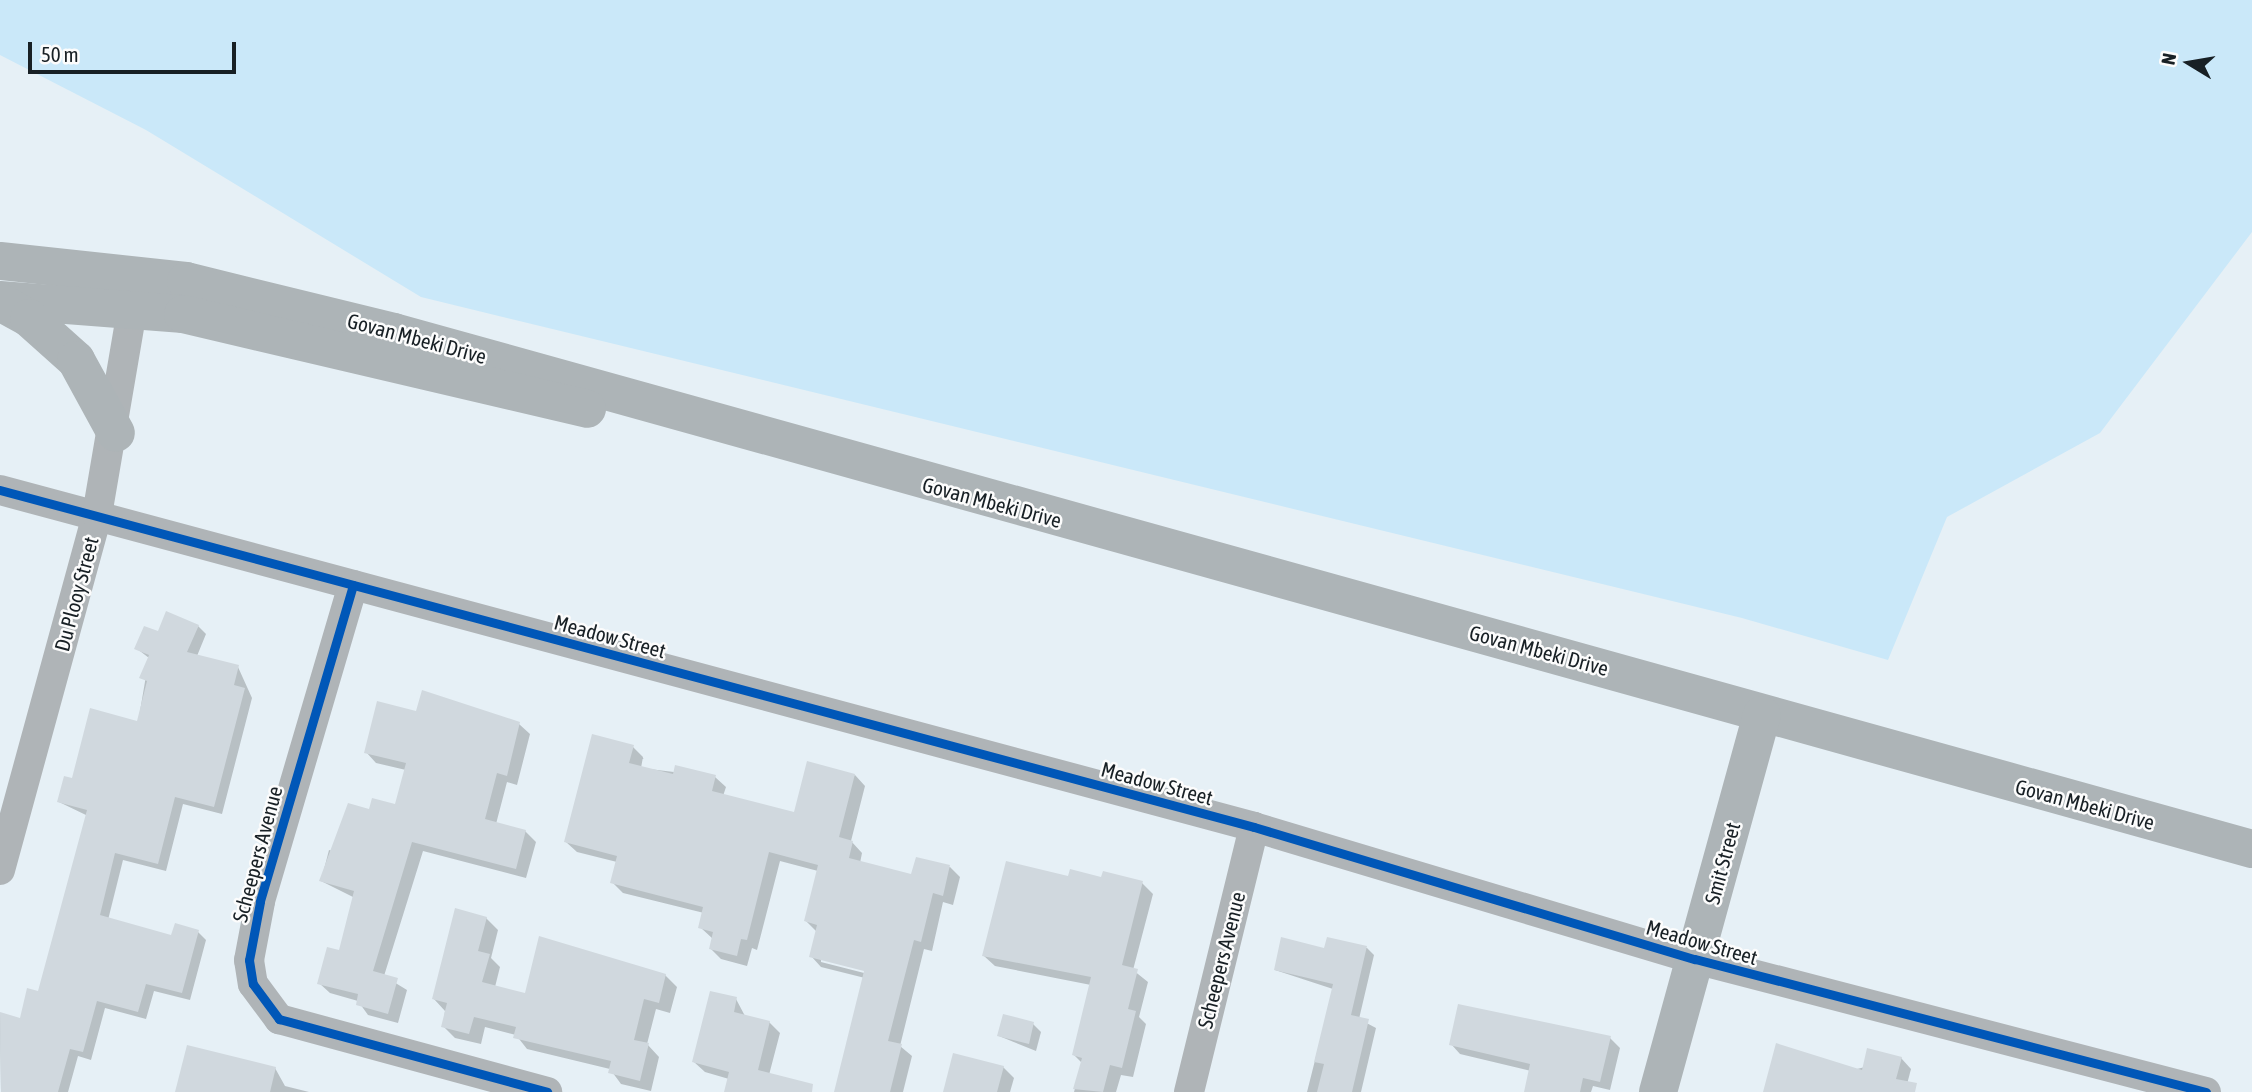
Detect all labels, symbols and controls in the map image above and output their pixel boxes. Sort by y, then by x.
scale bar [32,28,240,72]
north arrow [2154,28,2224,98]
text: 50 m [41,42,79,66]
text: N [2157,51,2180,67]
street label: Govan Mbeki Drive [345,307,489,369]
street label: Govan Mbeki Drive [920,471,1064,533]
street label: Du Plooy Street [49,534,103,654]
street label: Meadow Street [551,609,669,663]
street label: Govan Mbeki Drive [1467,619,1611,681]
street label: Meadow Street [1098,756,1216,810]
street label: Govan Mbeki Drive [2013,773,2157,835]
street label: Scheepers Avenue [227,783,287,925]
street label: Smit Street [1699,819,1745,907]
street label: Scheepers Avenue [1192,889,1250,1031]
street label: Meadow Street [1644,914,1760,970]

